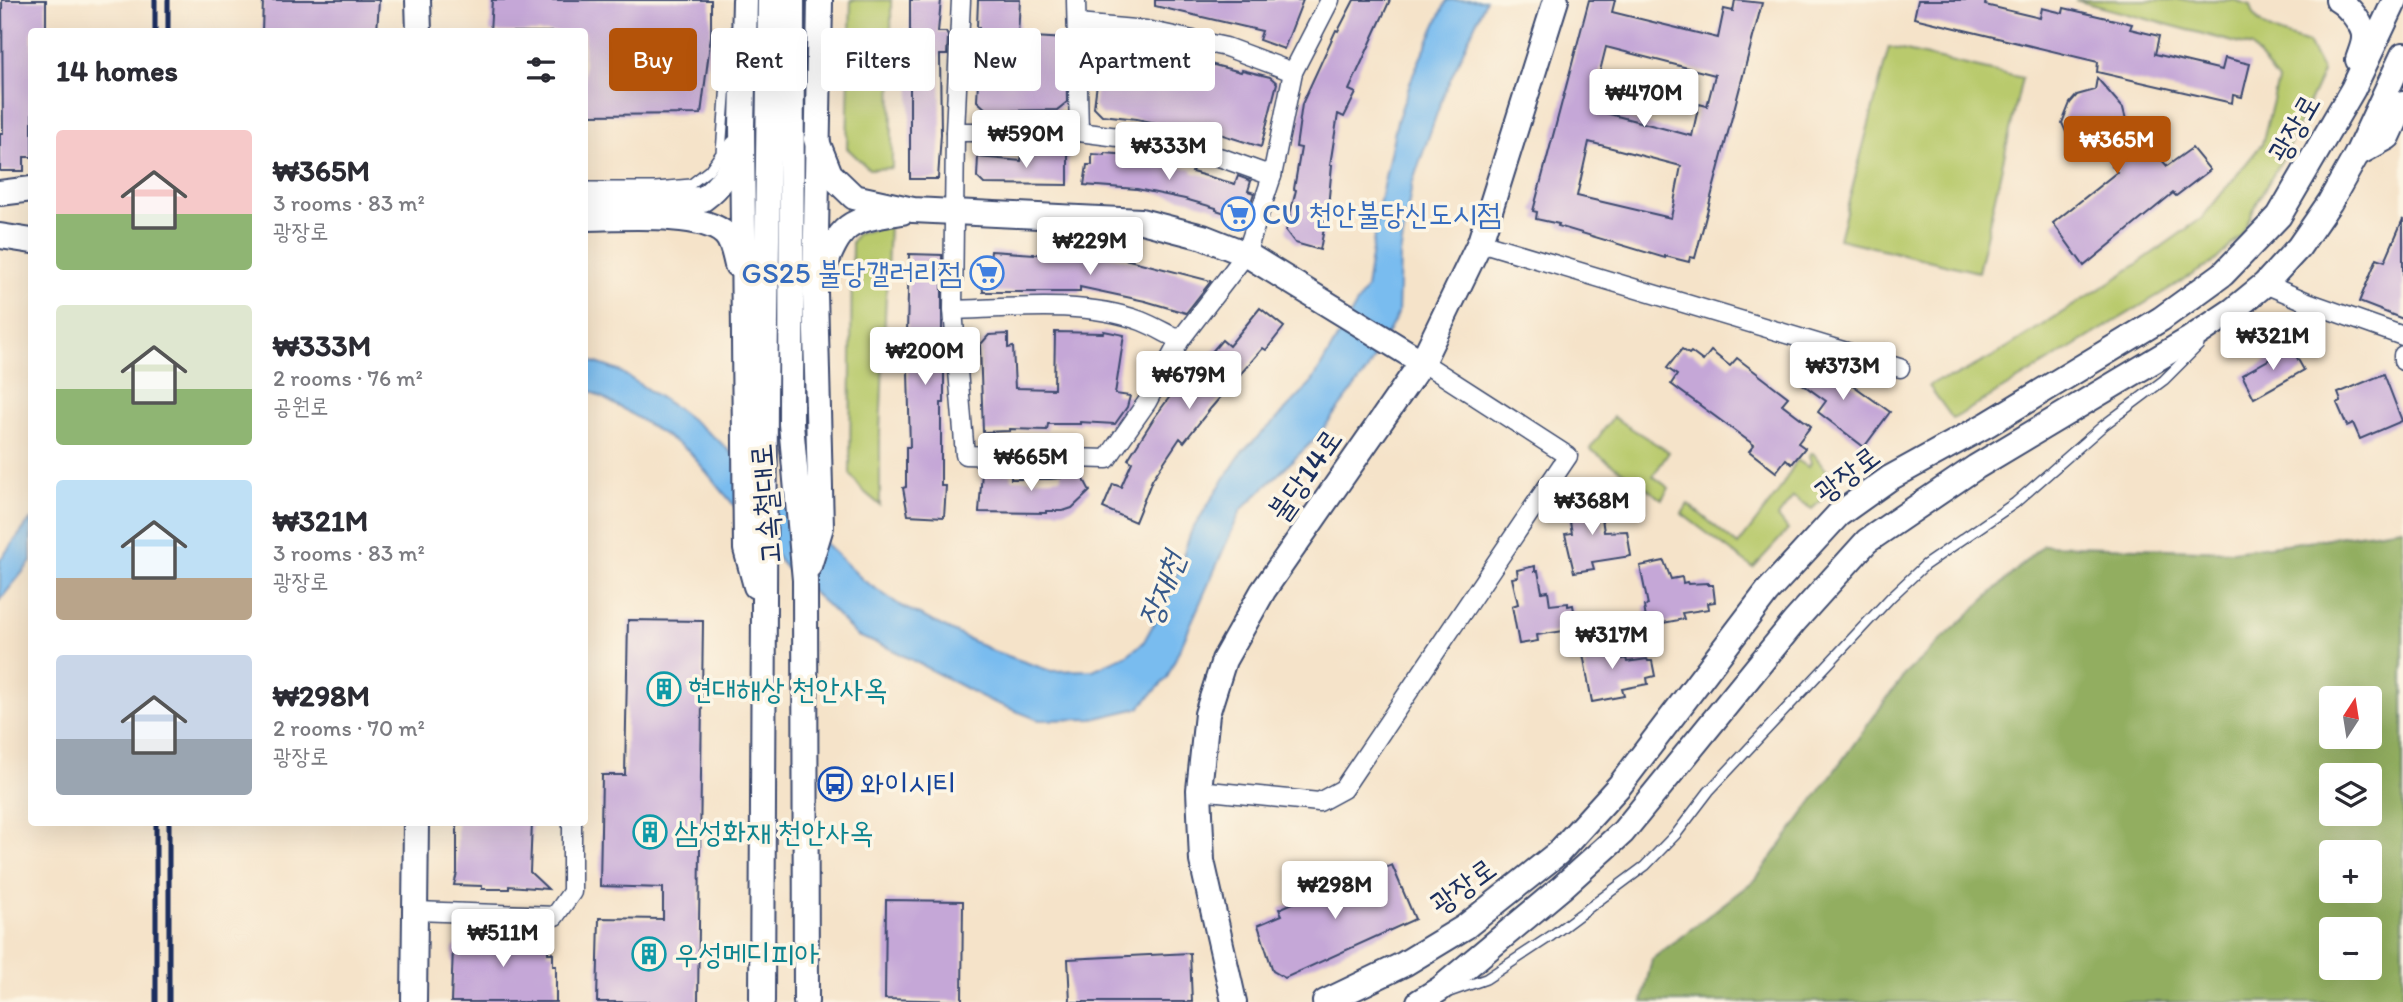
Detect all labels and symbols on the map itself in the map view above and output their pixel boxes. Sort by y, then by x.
pin: ₩470M [1595,69,1693,129]
street label: 광장로 [2259,87,2328,168]
pin: ₩590M [977,110,1075,170]
pin: ₩365M [2068,116,2166,176]
pin: ₩333M [1120,122,1218,182]
supermarket icon: CU 천안불당신도시점 [1219,195,1257,233]
place label: CU 천안불당신도시점 [1262,195,1501,232]
pin: ₩229M [1041,218,1139,277]
place label: GS25 불당갤러리점 [741,254,962,291]
supermarket icon: GS25 불당갤러리점 [968,254,1006,292]
pin: ₩321M [2224,312,2322,372]
pin: ₩200M [876,328,974,387]
pin: ₩373M [1794,342,1892,402]
pin: ₩679M [1140,352,1238,411]
street label: 불당14로 [1260,421,1350,528]
pin: ₩665M [982,434,1080,493]
street label: 광장로 [1807,437,1887,510]
street label: 고속철대로 [742,442,789,566]
pin: ₩368M [1543,477,1641,537]
water label: 장재천 [1129,543,1194,632]
pin: ₩317M [1563,612,1661,671]
building icon: 현대해상 천안사옥 [645,670,683,708]
place label: 현대해상 천안사옥 [688,670,888,707]
north arrow [2319,686,2382,749]
bus stop icon: 와이시티 [816,765,854,803]
place label: 와이시티 [860,765,957,802]
building icon: 삼성화재 천안사옥 [631,813,669,851]
place label: 삼성화재 천안사옥 [674,813,874,850]
street label: 광장로 [1423,849,1503,922]
pin: ₩298M [1286,862,1384,921]
pin: ₩511M [454,909,552,969]
building icon: 우성메디피아 [630,935,668,973]
place label: 우성메디피아 [674,935,819,972]

